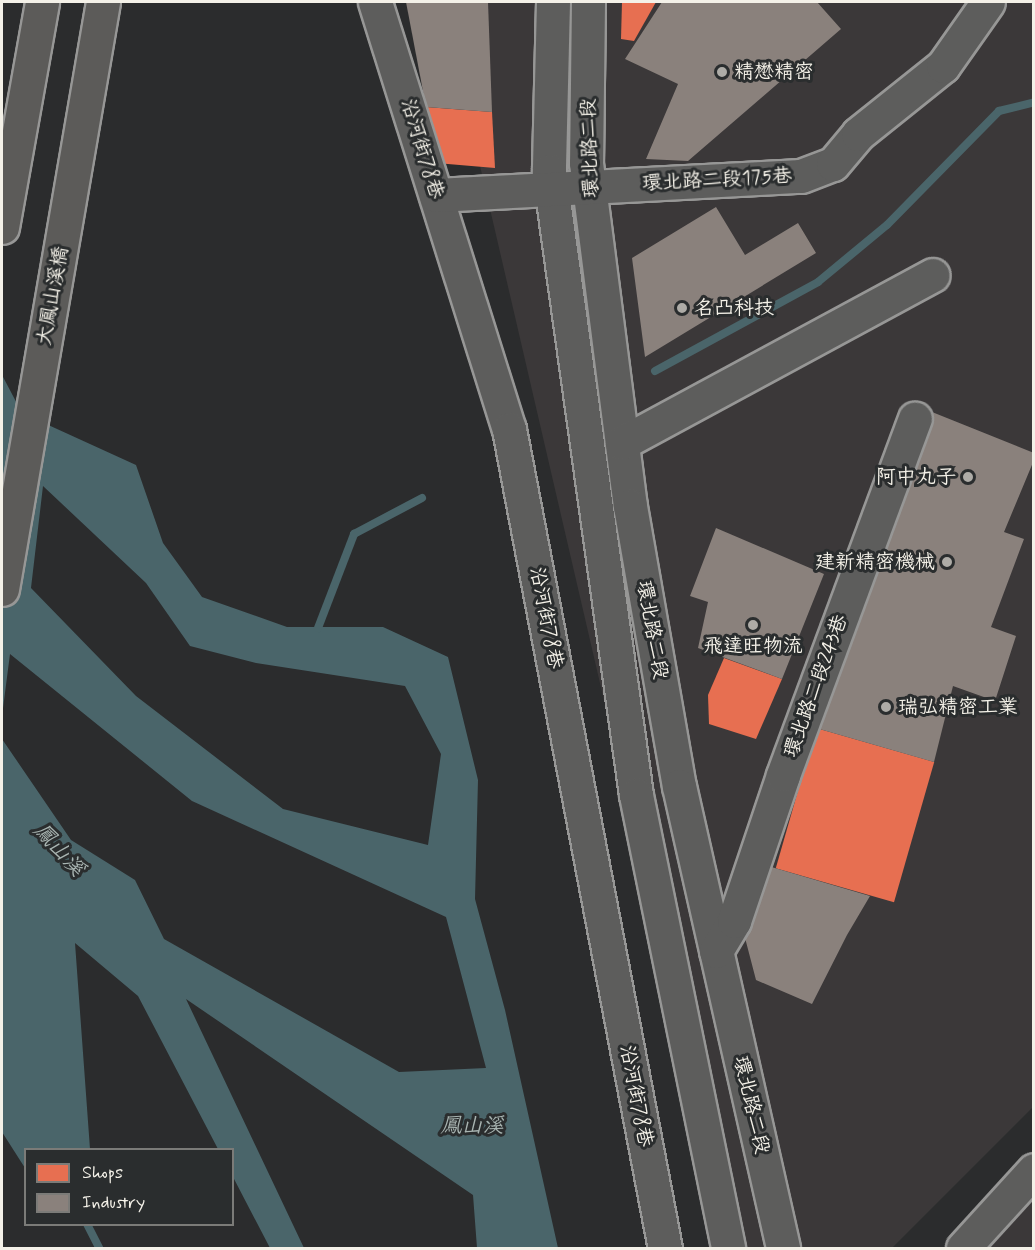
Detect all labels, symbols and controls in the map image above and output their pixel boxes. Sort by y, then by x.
place label: 精懋精密 [734,60,814,84]
marker: 精懋精密 [715,65,729,79]
street label: 沿河街78巷 [395,96,449,202]
street label: 環北路二段 [576,98,604,198]
street label: 環北路二段175巷 [641,164,793,196]
street label: 大鳳山溪橋 [32,245,74,347]
place label: 名凸科技 [694,296,774,320]
marker: 名凸科技 [675,301,689,315]
place label: 阿中丸子 [876,465,956,489]
marker: 阿中丸子 [961,470,975,484]
place label: 建新精密機械 [815,550,935,574]
marker: 建新精密機械 [940,555,954,569]
street label: 沿河街78巷 [524,565,568,671]
street label: 環北路二段 [631,579,673,681]
street label: 環北路二段243巷 [779,611,853,761]
marker: 飛達旺物流 [746,618,760,632]
place label: 飛達旺物流 [703,634,803,658]
place label: 瑞弘精密工業 [898,695,1018,719]
marker: 瑞弘精密工業 [879,700,893,714]
water label: 鳳山溪 [28,818,90,882]
street label: 沿河街78巷 [614,1043,658,1149]
street label: 環北路二段 [728,1054,774,1156]
water label: 鳳山溪 [441,1113,503,1139]
legend [24,1148,234,1226]
text: Shops [82,1161,123,1185]
text: Industry [82,1191,145,1215]

